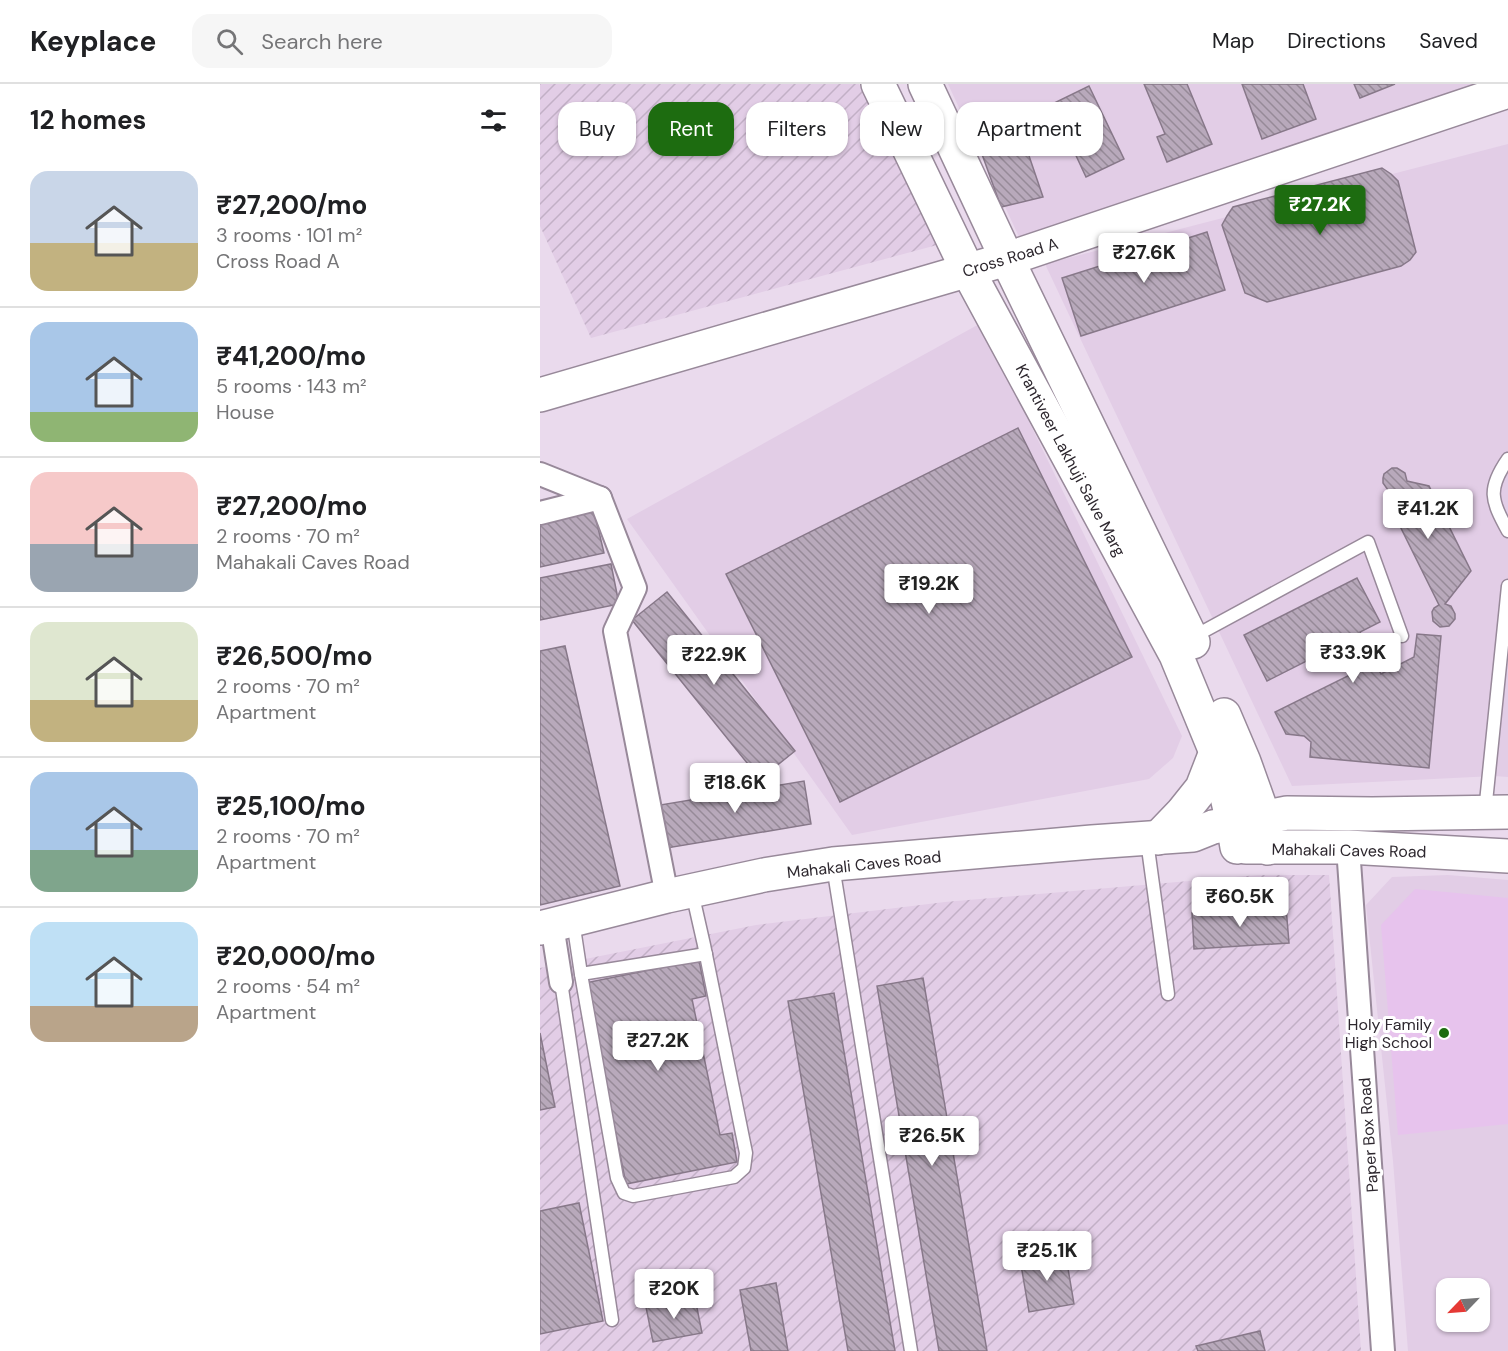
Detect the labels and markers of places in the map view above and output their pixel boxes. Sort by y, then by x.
pin: ₹27.2K [1271,185,1369,236]
pin: ₹27.6K [1095,233,1193,284]
pin: ₹41.2K [1379,489,1477,540]
pin: ₹19.2K [880,564,978,615]
pin: ₹33.9K [1304,633,1402,684]
pin: ₹22.9K [665,635,763,686]
pin: ₹18.6K [686,763,784,814]
pin: ₹60.5K [1191,877,1289,928]
place label: Holy Family High School [1345,1014,1432,1053]
pin: ₹27.2K [609,1021,707,1072]
marker: Holy Family High School [1437,1026,1451,1040]
pin: ₹26.5K [883,1116,981,1167]
pin: ₹25.1K [998,1231,1096,1282]
pin: ₹20K [638,1269,710,1320]

